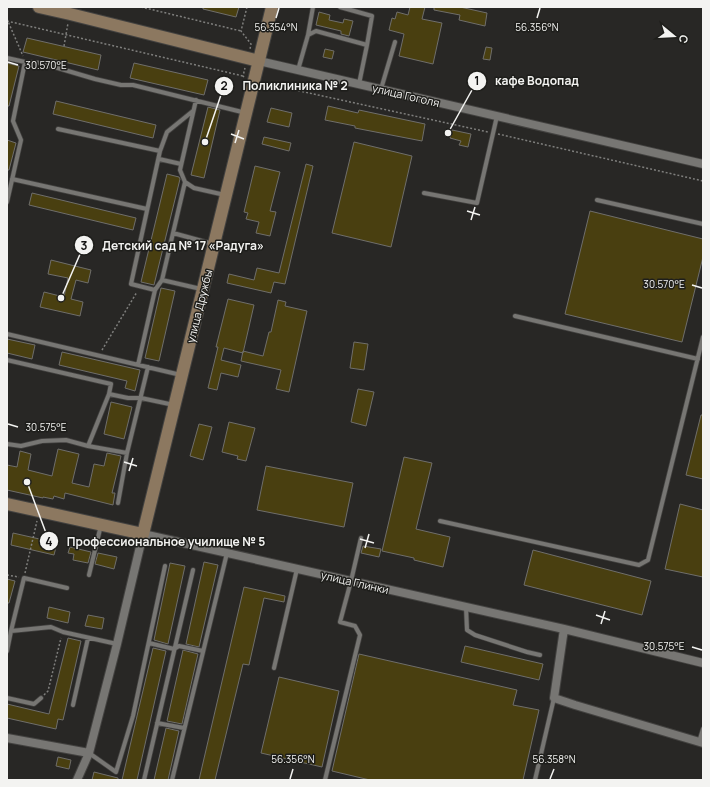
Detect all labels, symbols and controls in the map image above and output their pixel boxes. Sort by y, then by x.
north arrow [654,16,694,56]
text: 56.354°N [254,20,298,34]
text: 56.356°N [515,20,559,34]
text: С [676,33,692,45]
text: 30.570°E [25,58,67,72]
callout: кафе Водопад [467,69,587,93]
text: 1 [474,72,480,89]
text: кафе Водопад [495,72,579,89]
callout: Поликлиника № 2 [214,74,355,98]
text: 2 [220,77,228,94]
text: Поликлиника № 2 [242,77,348,94]
street label: улица Гоголя [371,80,441,110]
callout: Детский сад № 17 «Радуга» [74,233,272,257]
text: 3 [81,237,88,254]
text: Детский сад № 17 «Радуга» [102,237,264,254]
street label: улица Дружбы [183,268,215,344]
text: 30.570°E [643,277,685,291]
text: 30.575°E [26,420,67,434]
callout: Профессиональное училище № 5 [39,529,273,553]
text: 4 [45,533,53,550]
text: Профессиональное училище № 5 [67,533,265,550]
street label: улица Глинки [320,567,390,597]
text: 30.575°E [644,639,685,653]
text: 56.356°N [271,752,315,766]
text: 56.358°N [533,752,576,766]

